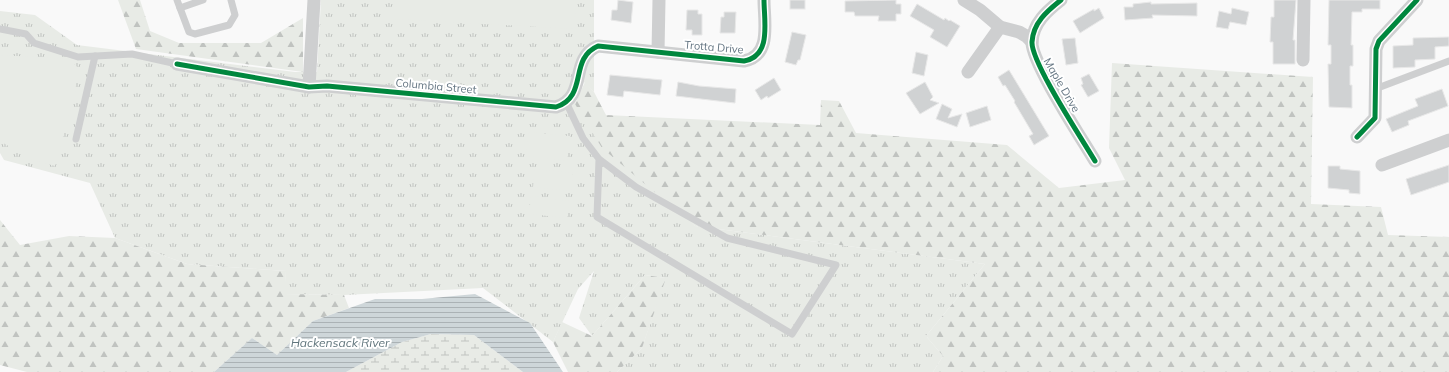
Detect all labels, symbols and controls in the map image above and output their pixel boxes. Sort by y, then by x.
street label: Trotta Drive [684,37,744,57]
street label: Maple Drive [1041,55,1083,115]
street label: Columbia Street [395,75,477,97]
water label: Hackensack River [291,335,390,350]

